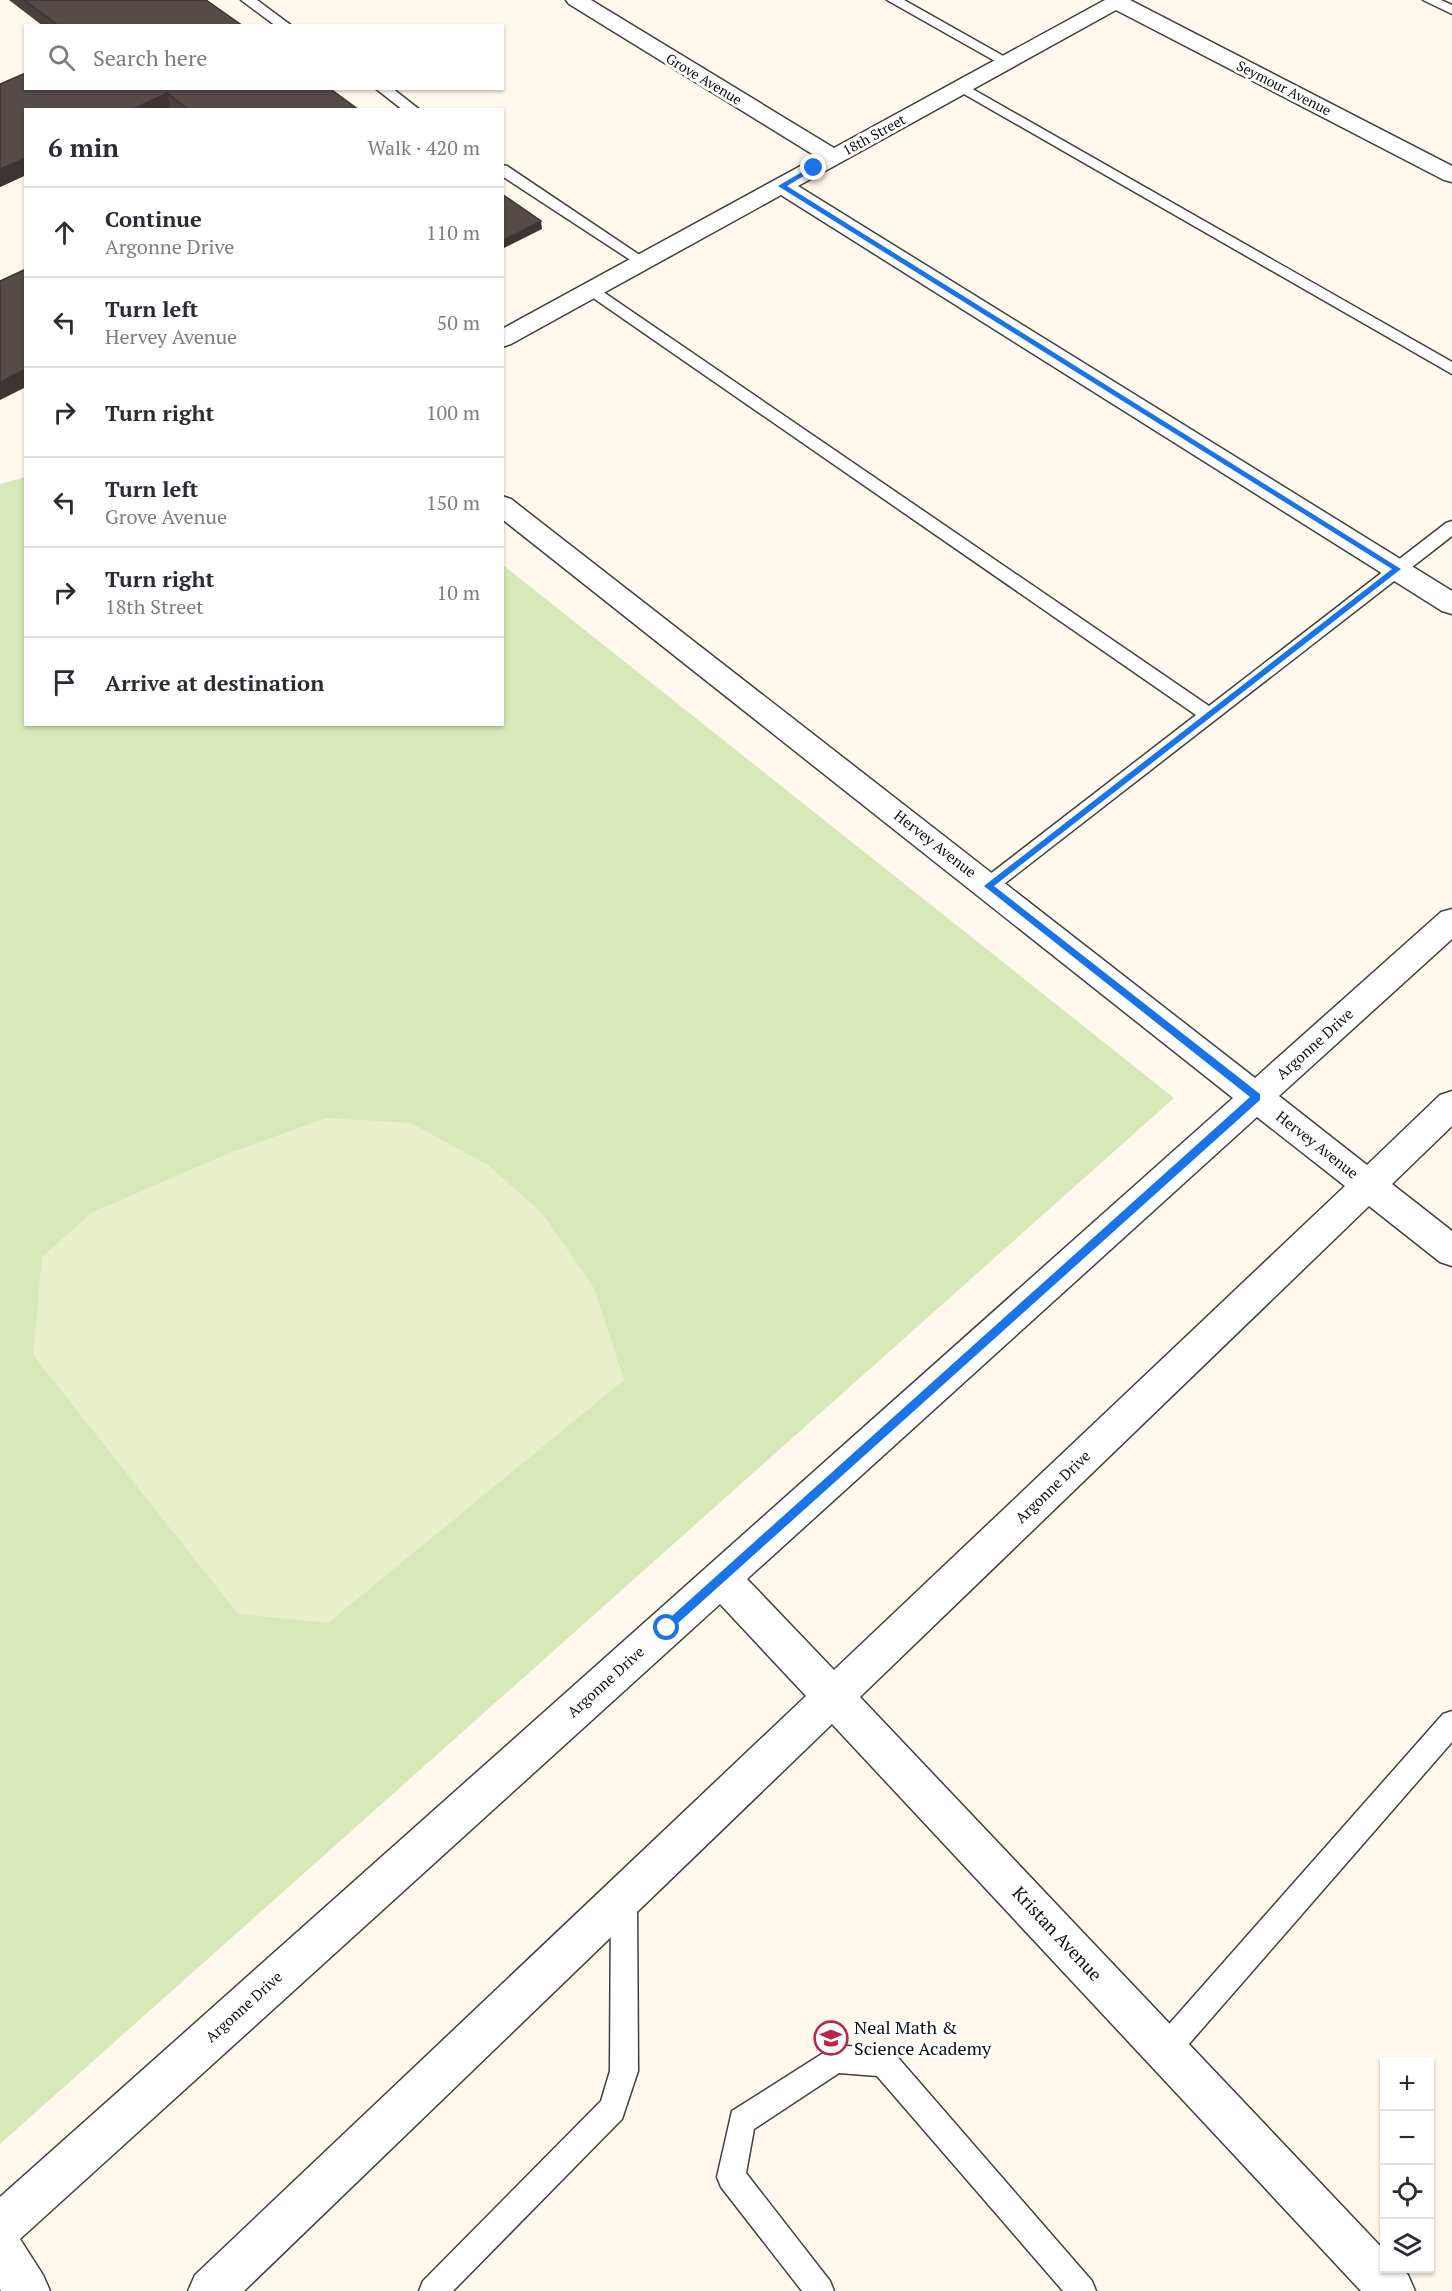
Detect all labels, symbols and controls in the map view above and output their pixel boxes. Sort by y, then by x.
search box [24,24,504,90]
icon: search [45,41,78,74]
text: Search here [93,43,207,72]
street label: Grove Avenue [663,48,746,109]
street label: Seymour Avenue [1234,56,1335,120]
street label: 18th Street [839,109,909,160]
text: 6 min [48,130,119,164]
text: Walk · 420 m [368,134,480,161]
route end [800,154,826,180]
text: Continue [105,204,202,233]
icon: ahead [48,216,81,249]
text: 110 m [426,219,480,246]
text: Argonne Drive [105,233,234,260]
text: Turn left [105,294,198,323]
icon: left [48,306,81,339]
text: 50 m [437,309,480,336]
text: Hervey Avenue [105,323,237,350]
icon: right [48,396,81,429]
text: Turn right [105,398,214,427]
text: 100 m [426,399,480,426]
text: Turn left [105,474,198,503]
icon: left [48,486,81,519]
text: 150 m [426,489,480,516]
text: Grove Avenue [105,503,227,530]
text: Turn right [105,564,214,593]
icon: right [48,576,81,609]
text: 10 m [437,579,480,606]
text: 18th Street [105,593,204,620]
icon: arrive [48,666,81,699]
text: Arrive at destination [105,668,324,697]
street label: Hervey Avenue [890,805,981,882]
street label: Argonne Drive [1272,1003,1357,1083]
street label: Hervey Avenue [1272,1106,1363,1183]
street label: Argonne Drive [1010,1445,1094,1527]
route start [653,1614,679,1640]
street label: Argonne Drive [563,1641,648,1721]
street label: Kristan Avenue [1008,1881,1108,1986]
street label: Argonne Drive [201,1966,286,2046]
place label: Neal Math & Science Academy [854,2015,992,2060]
school or university icon: Neal Math & Science Academy [813,2020,849,2056]
map controls [1380,2057,1434,2273]
button: + [1380,2057,1434,2111]
button: − [1380,2111,1434,2165]
button: locate [1380,2165,1434,2219]
button: layers [1380,2219,1434,2273]

